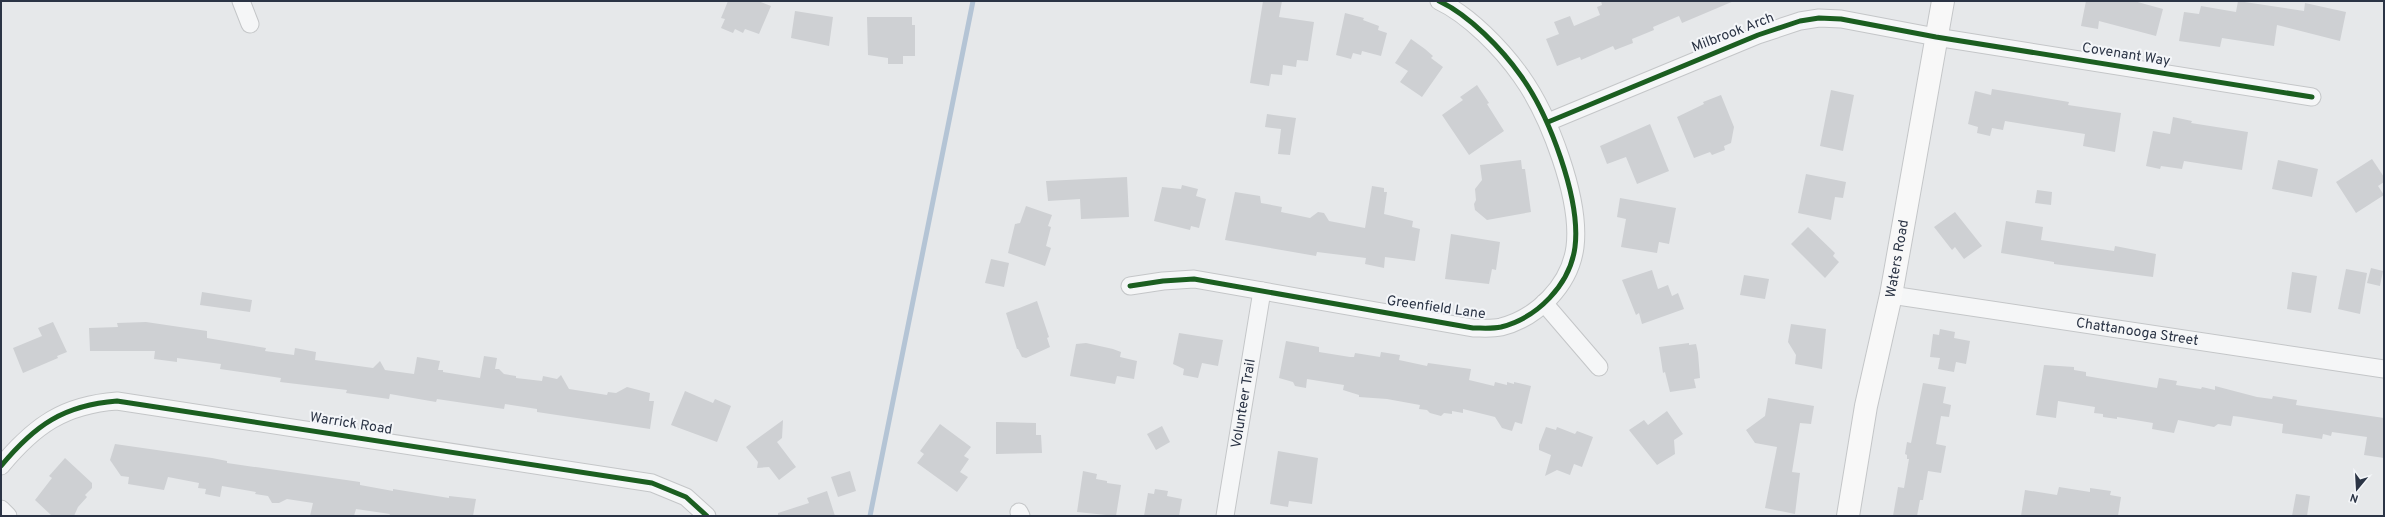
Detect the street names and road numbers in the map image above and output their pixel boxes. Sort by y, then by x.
street label: Milbrook Arch [1689,9,1777,57]
street label: Covenant Way [2081,40,2171,70]
street label: Waters Road [1882,218,1913,299]
street label: Greenfield Lane [1385,293,1487,323]
street label: Chattanooga Street [2075,314,2200,350]
street label: Volunteer Trail [1228,357,1259,450]
street label: Warrick Road [308,409,394,439]

